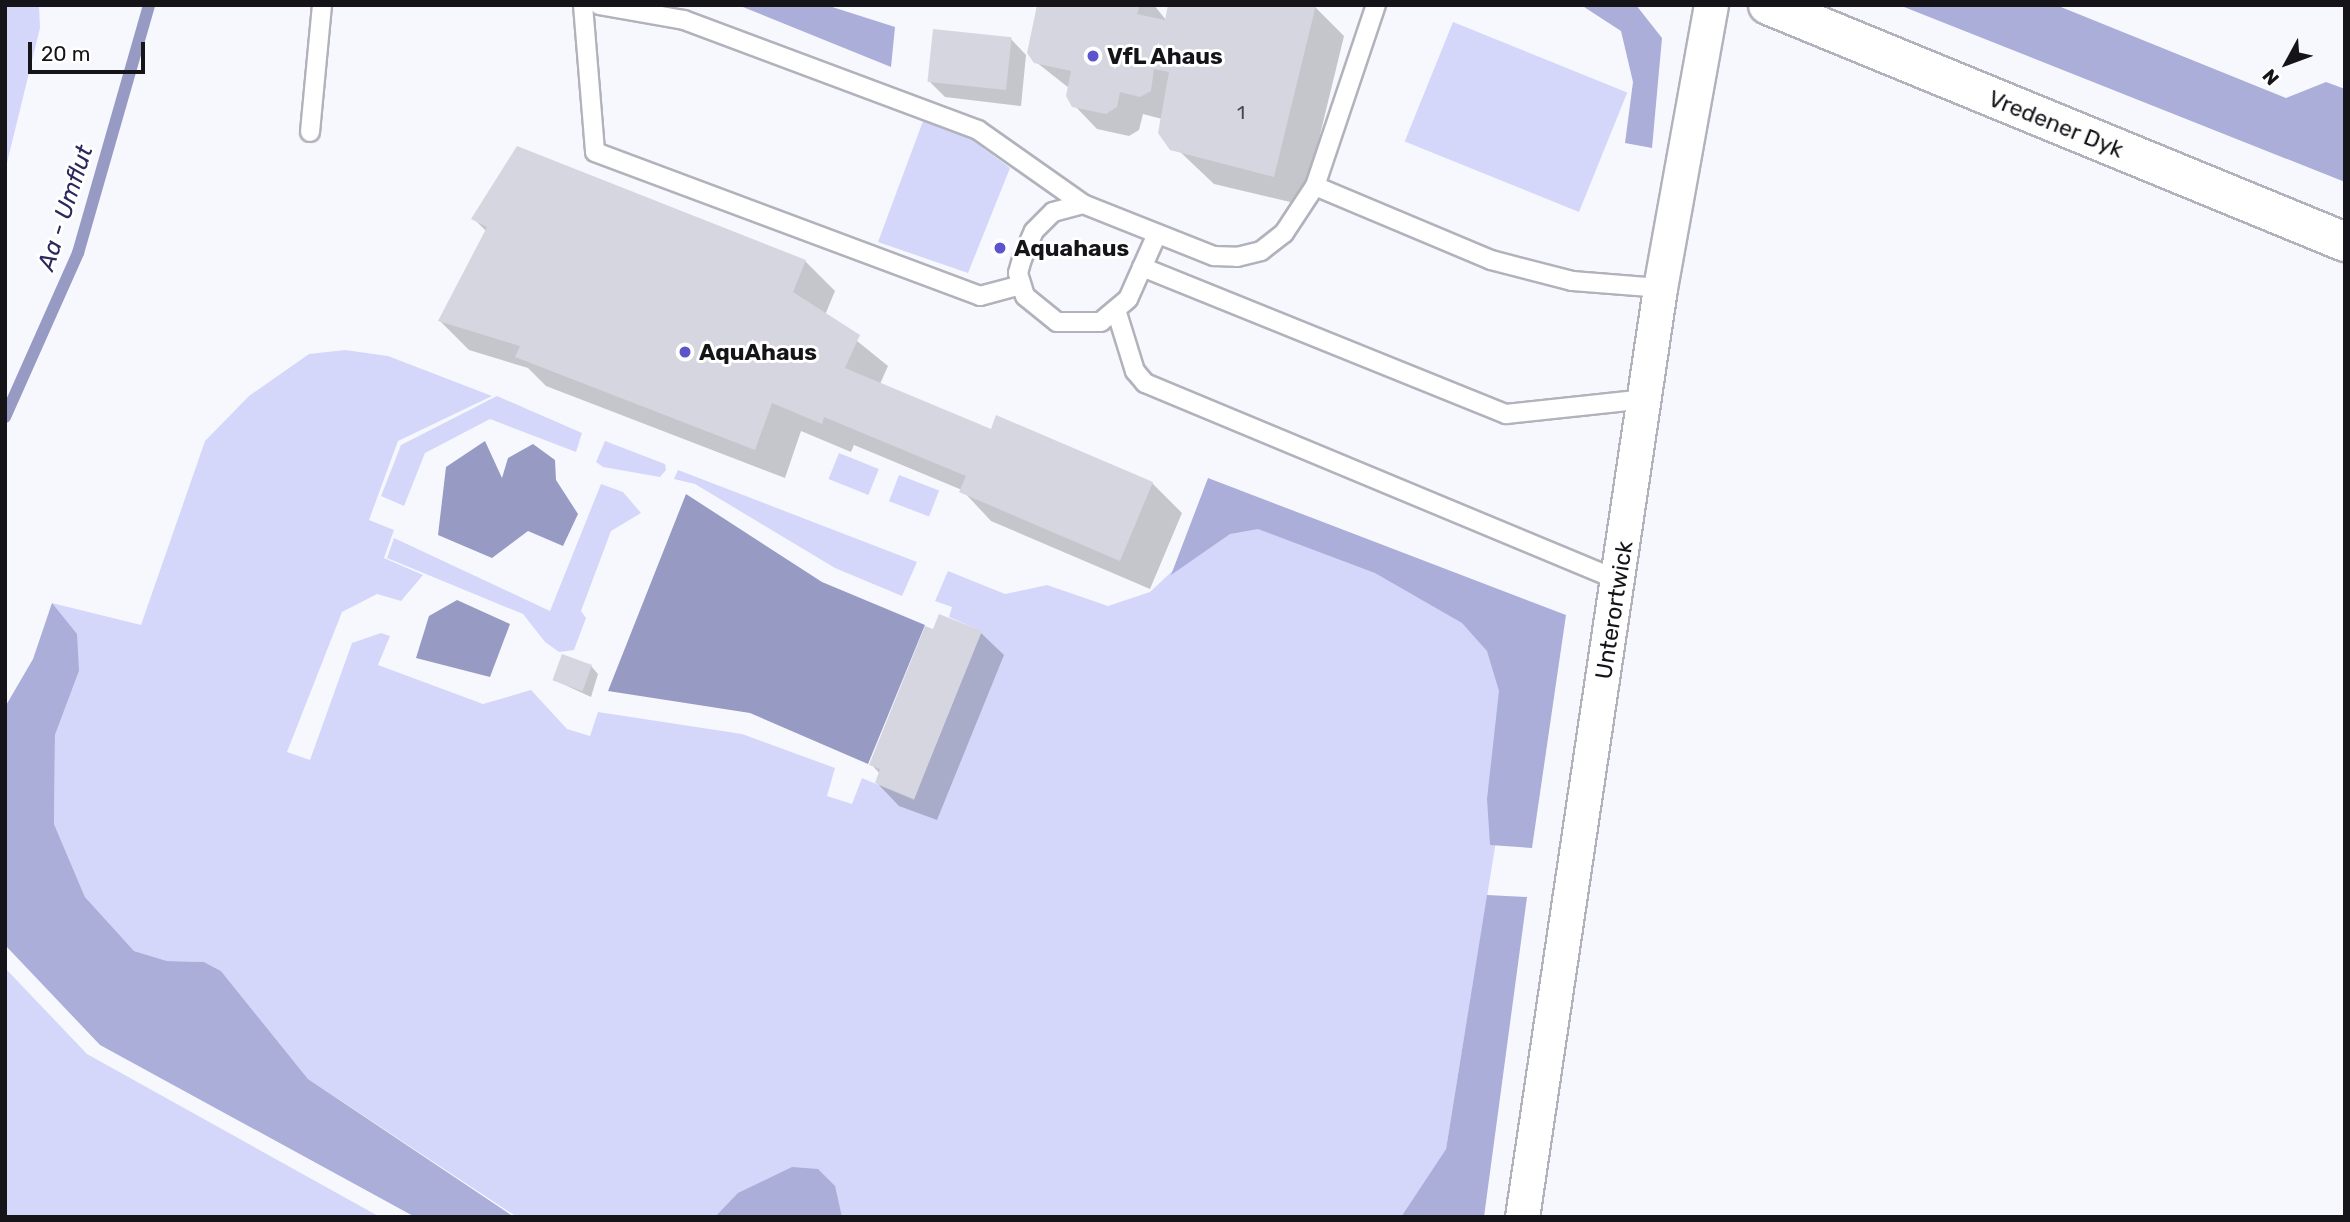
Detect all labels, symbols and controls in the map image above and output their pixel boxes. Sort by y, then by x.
scale bar [32,28,149,72]
north arrow [2252,28,2322,98]
text: 20 m [41,41,90,66]
place label: VfL Ahaus [1107,42,1224,70]
marker: VfL Ahaus [1085,48,1101,64]
text: N [2258,64,2284,90]
street label: Vredener Dyk [1984,84,2128,164]
house number: 1 [1237,102,1245,124]
water label: Aa - Umflut [32,142,100,274]
place label: Aquahaus [1014,234,1129,262]
marker: Aquahaus [992,240,1008,256]
place label: AquAhaus [699,338,817,366]
marker: AquAhaus [677,344,693,360]
street label: Unterortwick [1589,539,1639,681]

